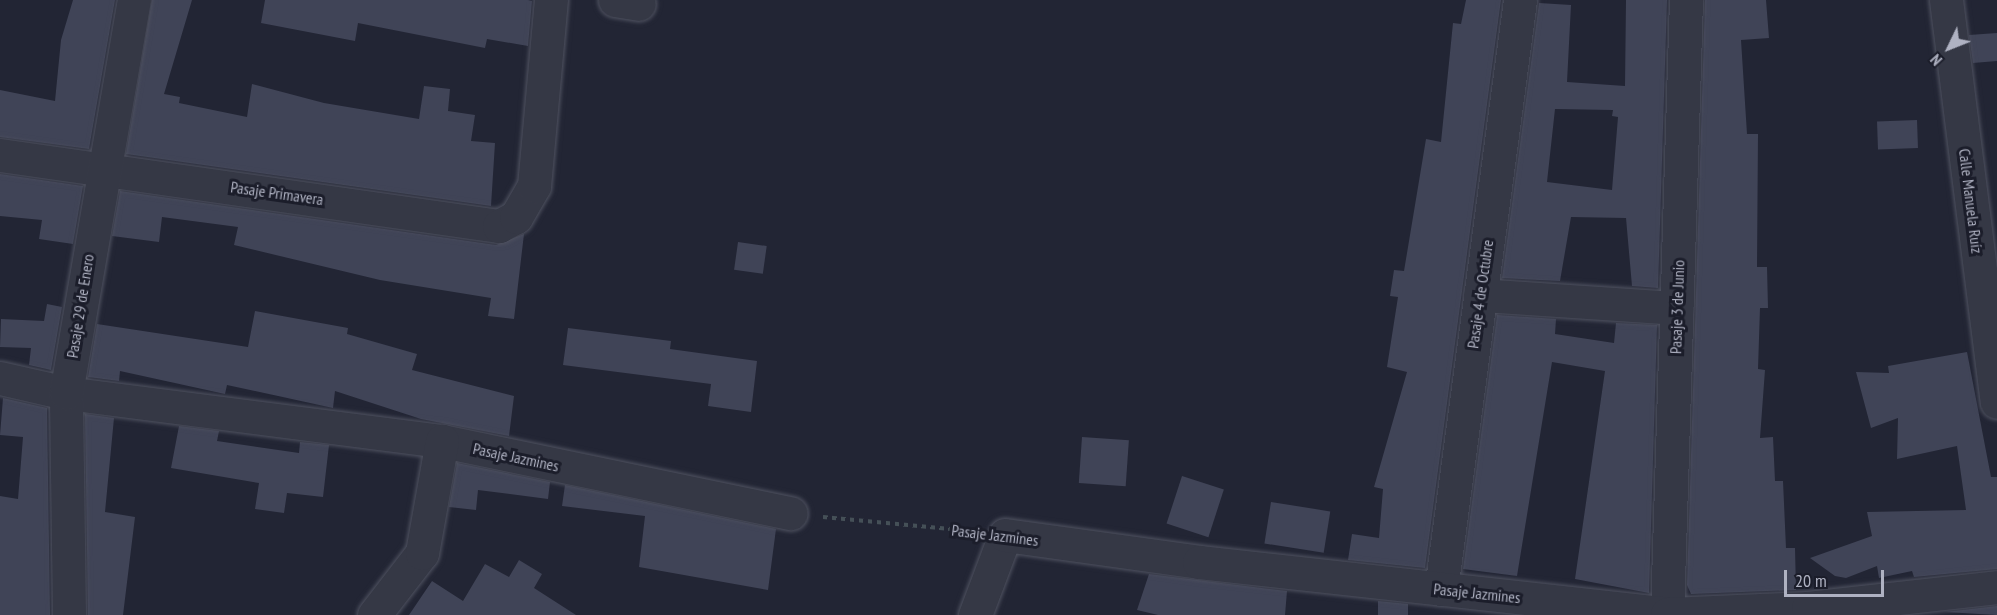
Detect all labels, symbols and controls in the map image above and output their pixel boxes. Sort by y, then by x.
north arrow [1919,18,1979,78]
text: N [1926,50,1946,70]
street label: Calle Manuela Ruíz [1955,147,1987,255]
street label: Pasaje Primavera [229,177,325,209]
street label: Pasaje 4 de Octubre [1463,238,1497,350]
street label: Pasaje 29 de Enero [62,253,98,359]
street label: Pasaje 3 de Junio [1666,260,1688,354]
street label: Pasaje Jazmines [471,439,561,475]
street label: Pasaje Jazmines [950,520,1040,550]
scale bar [1787,558,1888,596]
text: 20 m [1795,569,1827,592]
street label: Pasaje Jazmines [1433,579,1521,607]

